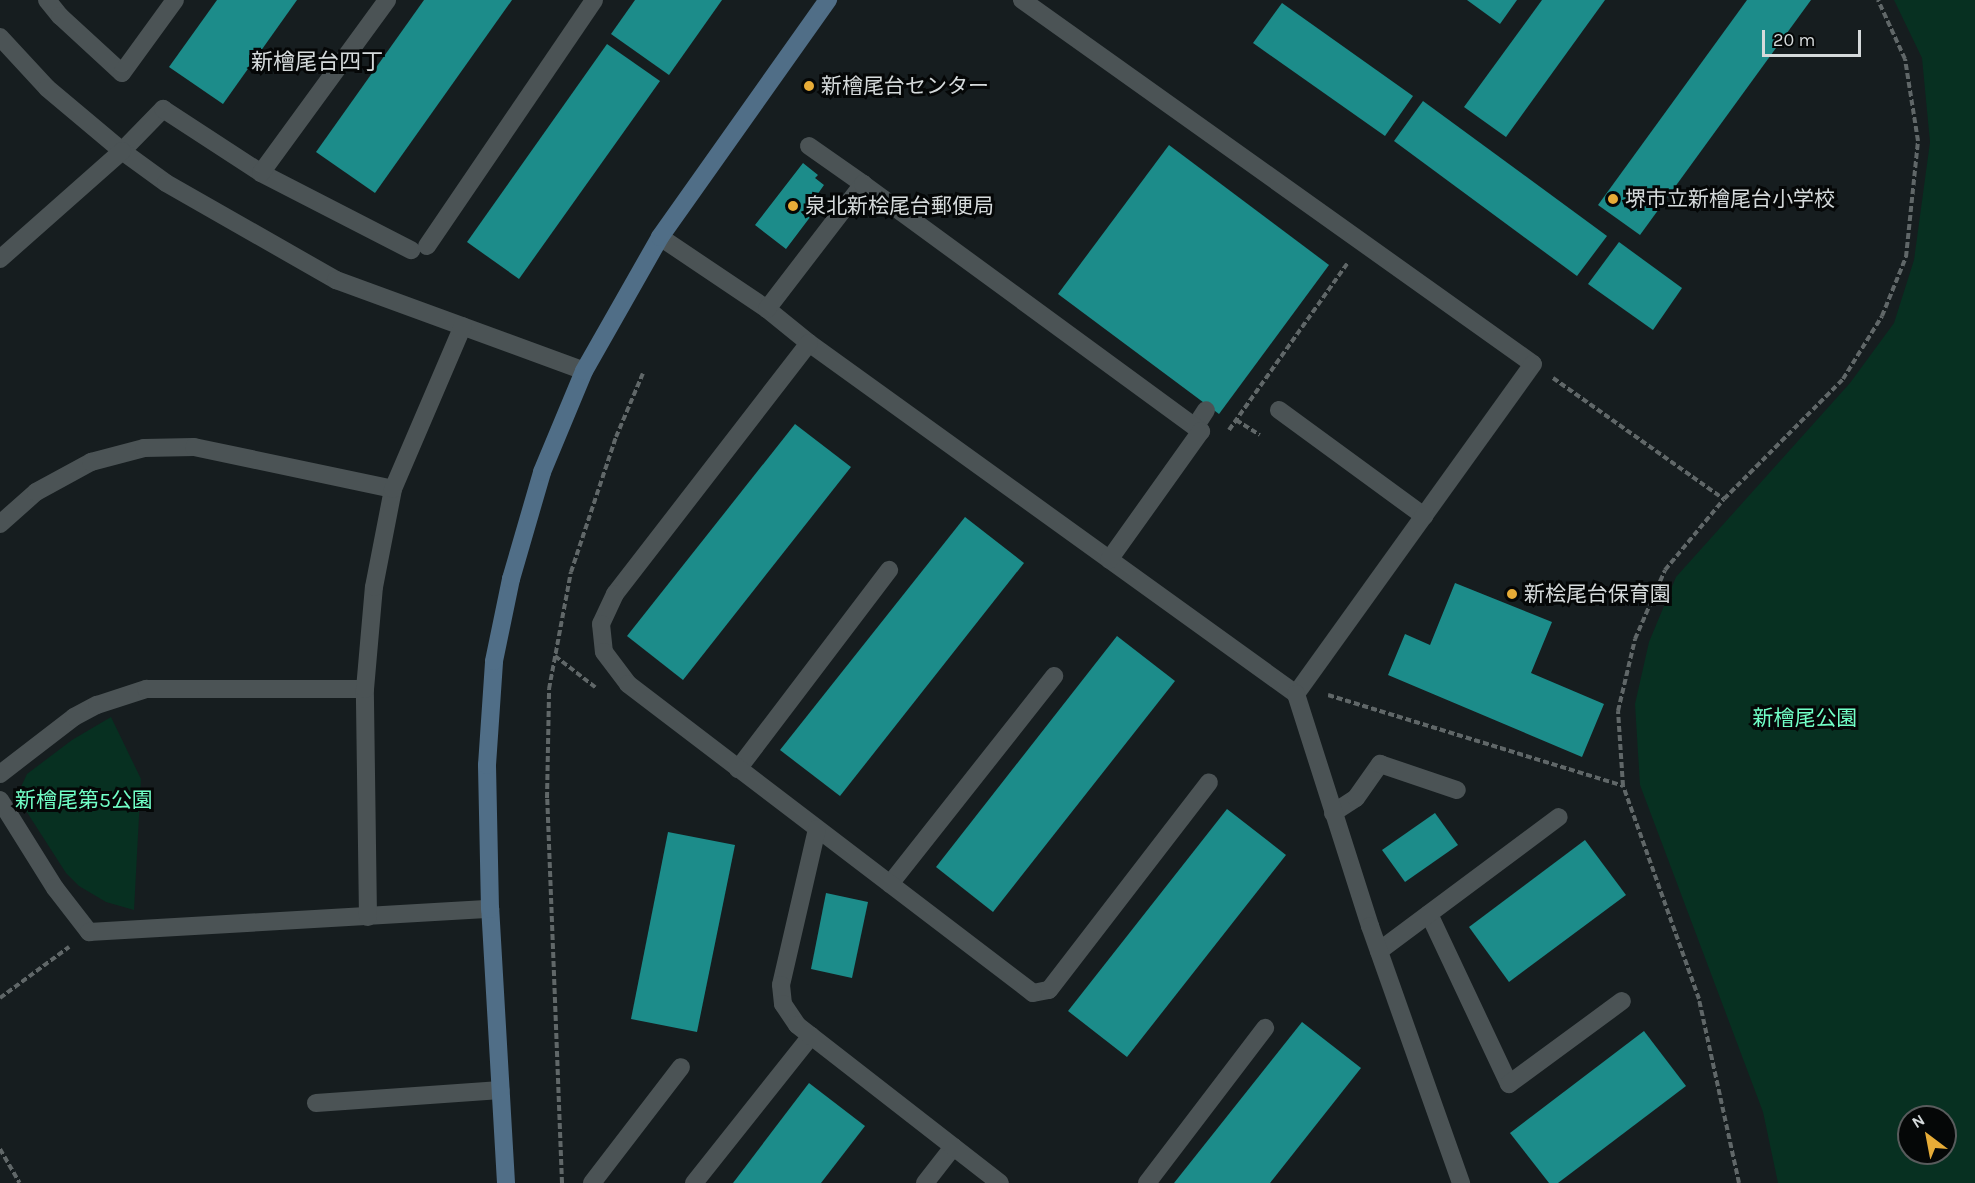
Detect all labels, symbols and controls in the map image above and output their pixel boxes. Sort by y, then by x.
scale bar [1765,18,1864,56]
text: 20 m [1773,29,1815,51]
district label: 新檜尾台四丁 [251,50,383,76]
place label: 新檜尾台センター [821,73,989,99]
marker: 新檜尾台センター [802,79,816,93]
place label: 堺市立新檜尾台小学校 [1625,186,1835,212]
marker: 堺市立新檜尾台小学校 [1606,192,1620,206]
place label: 泉北新桧尾台郵便局 [805,193,994,219]
marker: 泉北新桧尾台郵便局 [786,199,800,213]
place label: 新桧尾台保育園 [1524,581,1671,607]
marker: 新桧尾台保育園 [1505,587,1519,601]
park label: 新檜尾公園 [1753,705,1857,731]
park label: 新檜尾第5公園 [15,787,153,813]
north arrow [1897,1105,1957,1165]
text: N [1908,1110,1928,1132]

